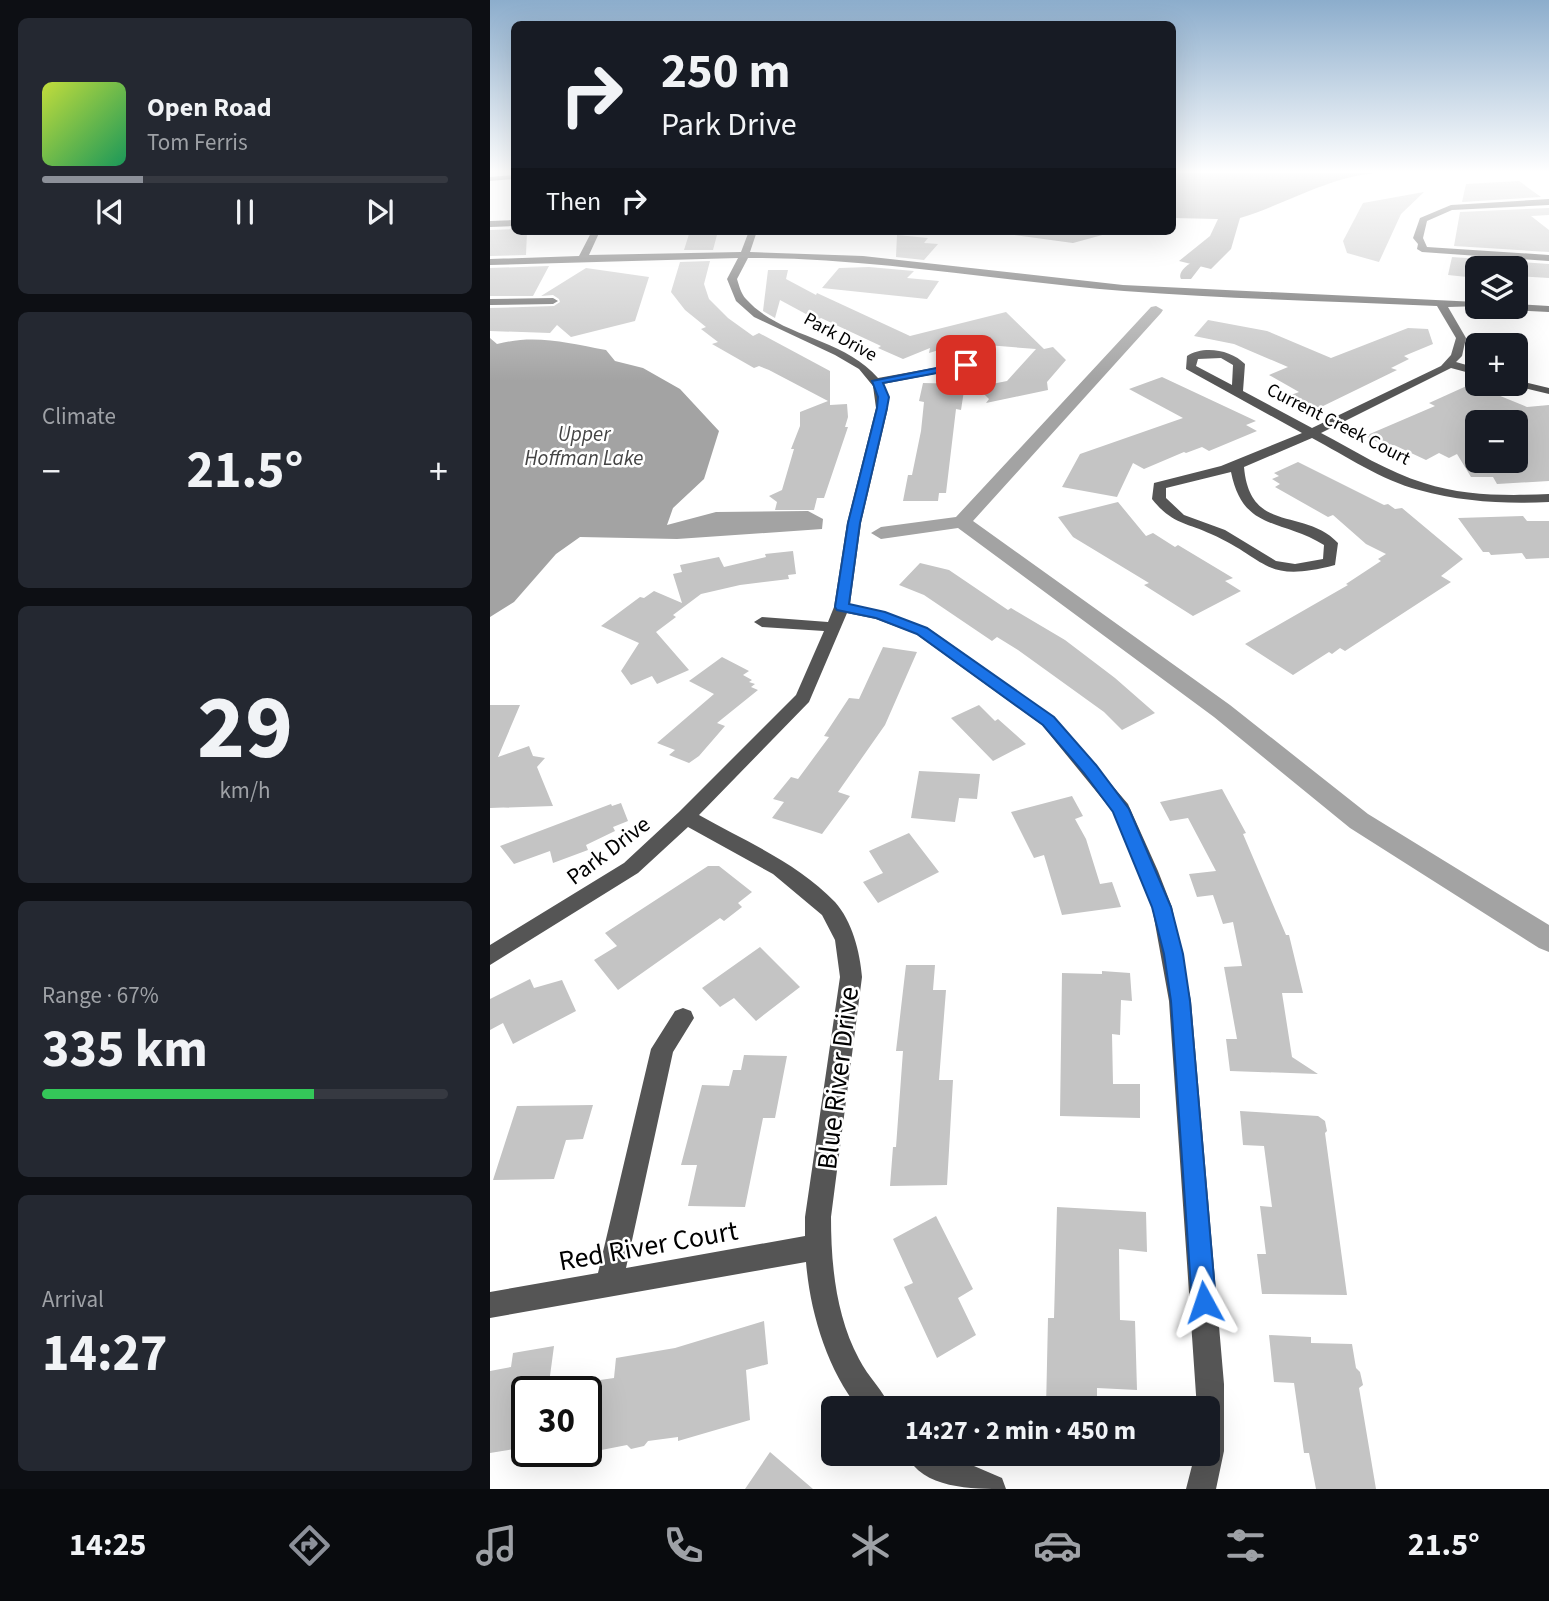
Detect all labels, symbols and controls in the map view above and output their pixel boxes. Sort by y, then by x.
text: 250 m [661,37,790,107]
icon: right [546,49,637,140]
text: Open Road [147,89,272,126]
text: Park Drive [661,102,797,148]
text: Tom Ferris [147,126,248,159]
icon: right [615,182,653,220]
text: Then [546,183,601,220]
icon: previous [91,193,129,231]
icon: pause [226,193,264,231]
icon: next [361,193,399,231]
map controls [1465,256,1528,473]
button: layers [1465,256,1528,319]
street label: Park Drive [799,306,882,369]
button: + [1465,333,1528,396]
pin [936,335,996,395]
icon: arrive [947,346,985,384]
street label: Current Creek Court [1262,376,1415,472]
text: Climate [42,400,116,433]
button: − [1465,410,1528,473]
water label: Upper Hoffman Lake [525,419,643,473]
text: 21.5° [187,434,303,508]
text: − [42,445,61,499]
text: + [429,445,448,499]
text: 29 [197,664,293,793]
text: km/h [219,774,271,807]
street label: Park Drive [559,808,657,893]
text: Range · 67% [42,979,159,1012]
street label: Blue River Drive [807,984,869,1172]
text: 335 km [42,1013,208,1087]
street label: Red River Court [555,1210,741,1281]
position arrow [1167,1265,1241,1339]
text: Arrival [42,1283,104,1316]
text: 14:27 [42,1317,167,1391]
speed limit sign: 30 [511,1376,602,1467]
text: 14:27 · 2 min · 450 m [905,1412,1136,1449]
icon: directions [285,1521,334,1570]
icon: music [472,1521,521,1570]
icon: phone [659,1521,708,1570]
icon: climate [846,1521,895,1570]
icon: car [1033,1521,1082,1570]
icon: filters [1221,1521,1270,1570]
text: 14:25 [69,1522,146,1568]
text: 21.5° [1408,1522,1480,1568]

